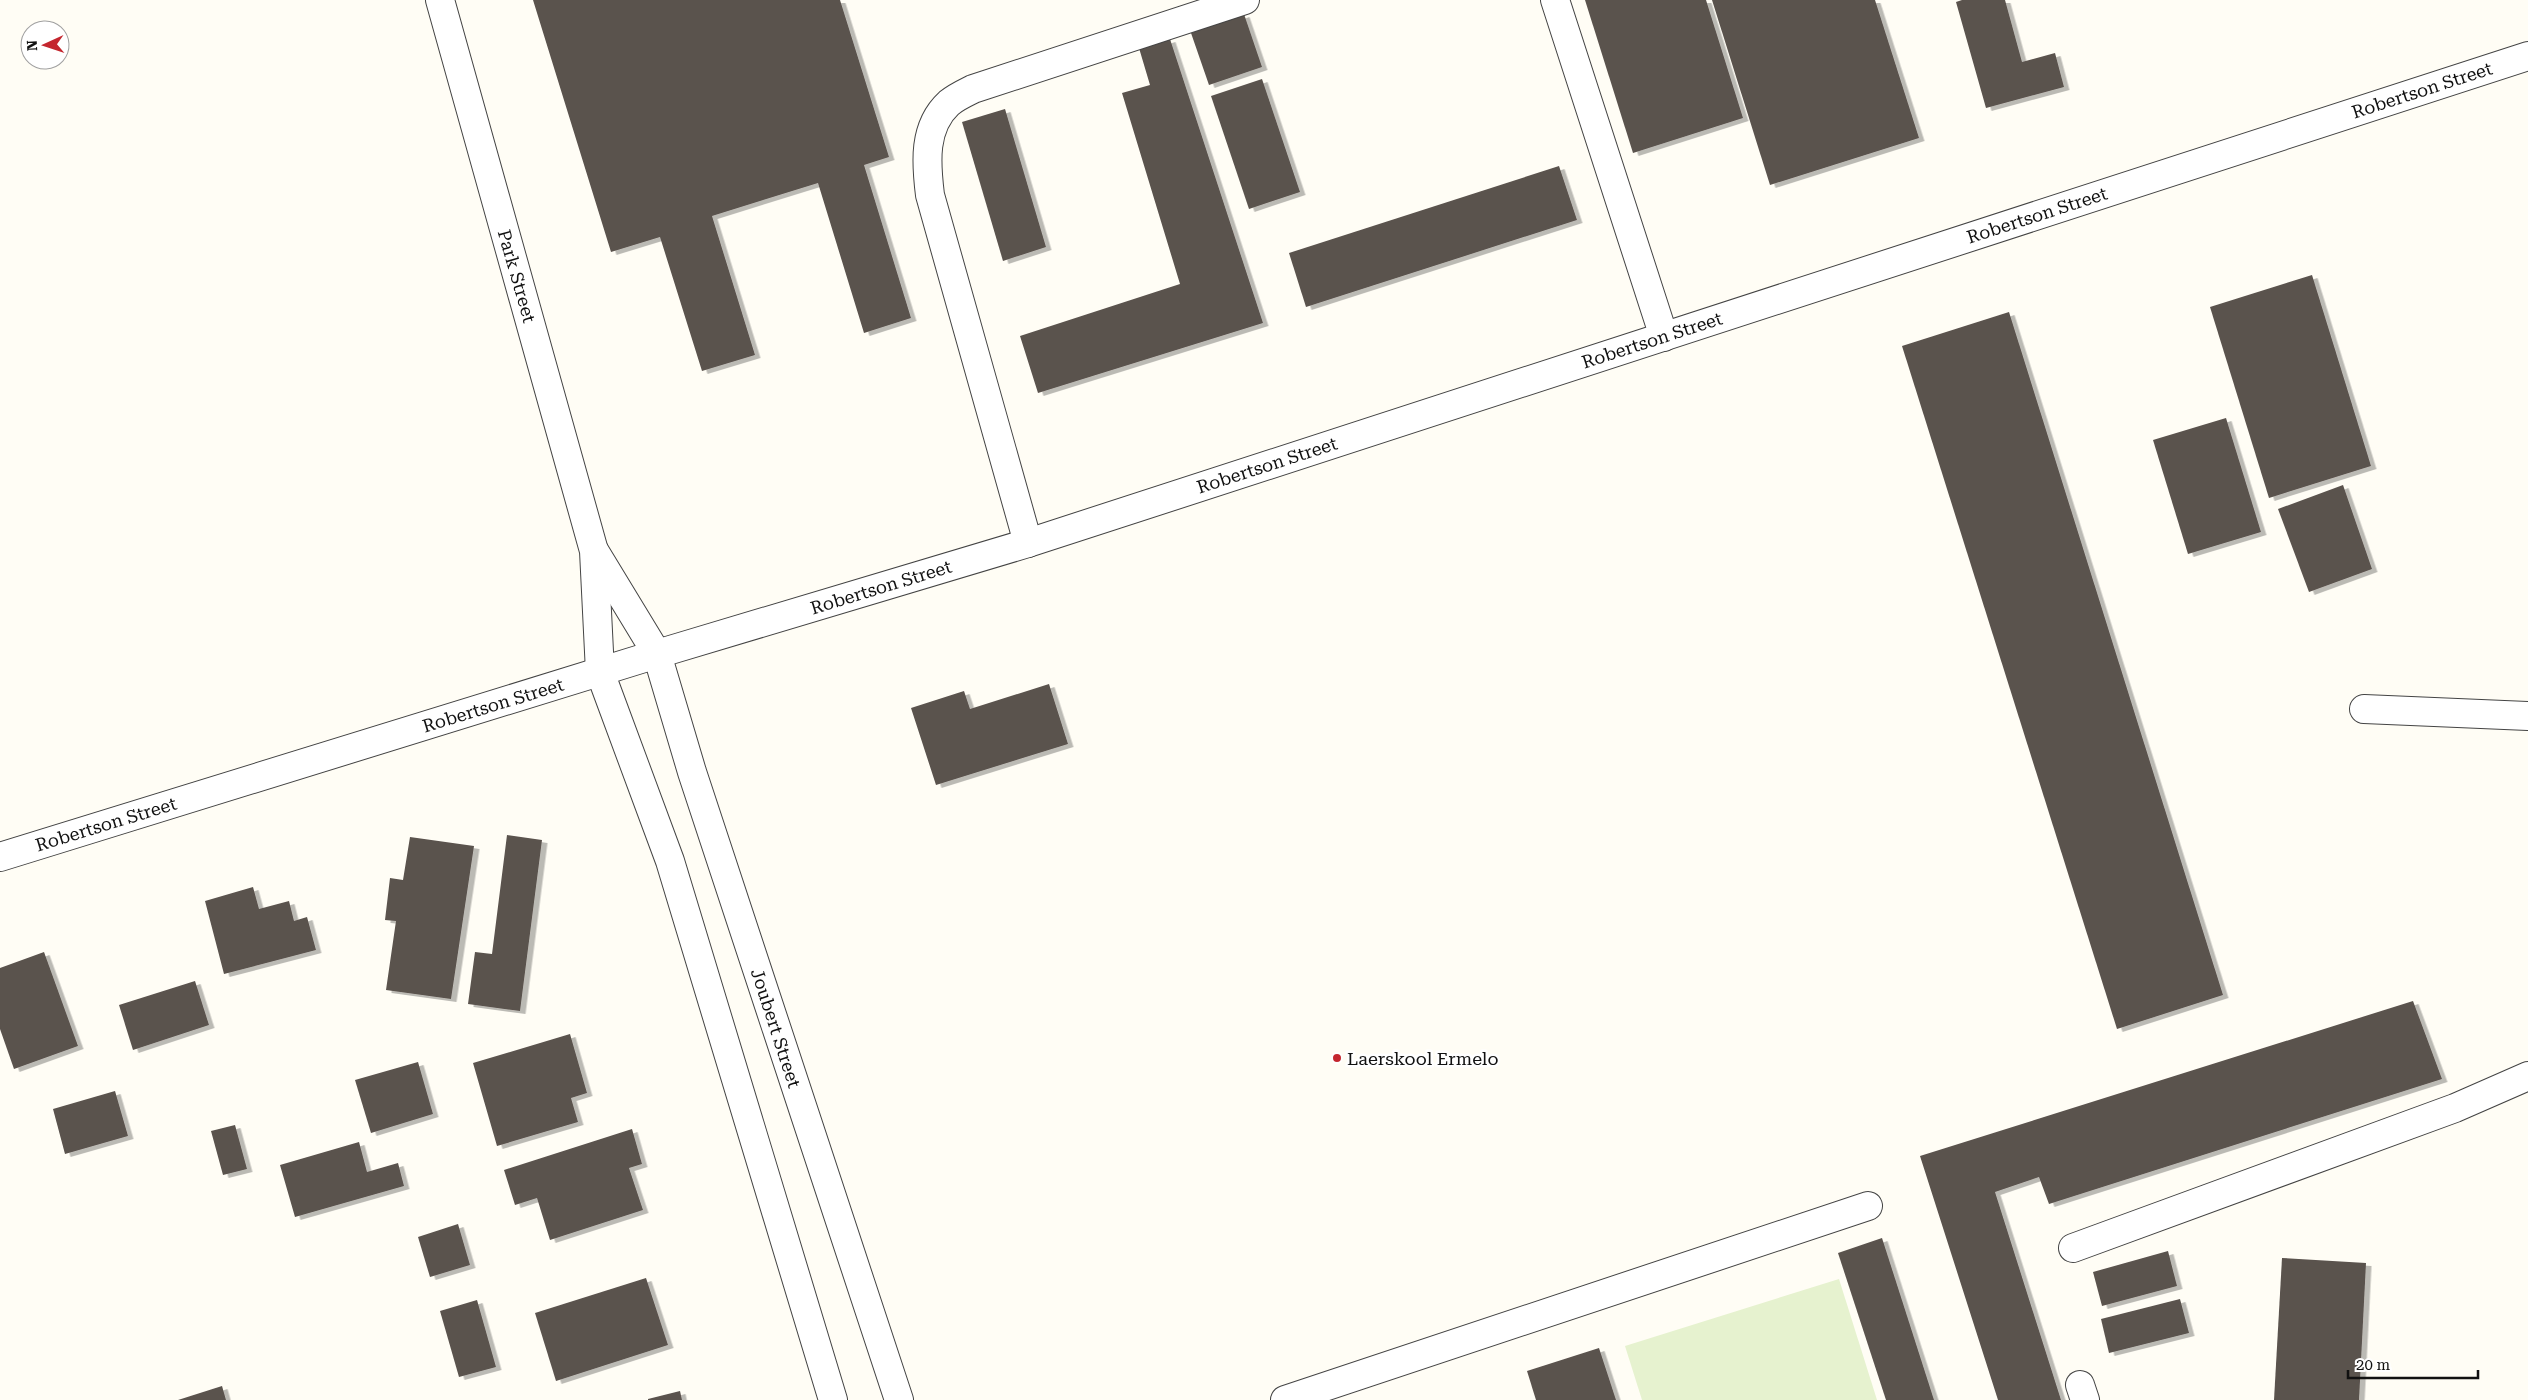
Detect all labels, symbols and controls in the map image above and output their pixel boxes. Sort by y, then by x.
north arrow [20,20,70,70]
text: N [24,40,40,51]
street label: Robertson Street [2349,57,2495,123]
street label: Robertson Street [1964,182,2110,248]
street label: Park Street [494,227,540,325]
street label: Robertson Street [1579,307,1725,373]
street label: Robertson Street [1194,432,1340,498]
street label: Robertson Street [808,555,954,618]
street label: Robertson Street [420,673,566,736]
street label: Robertson Street [33,792,179,855]
street label: Joubert Street [747,966,805,1091]
place label: Laerskool Ermelo [1347,1048,1499,1069]
marker: Laerskool Ermelo [1331,1052,1343,1064]
scale bar [2348,1348,2478,1380]
text: 20 m [2356,1356,2391,1374]

